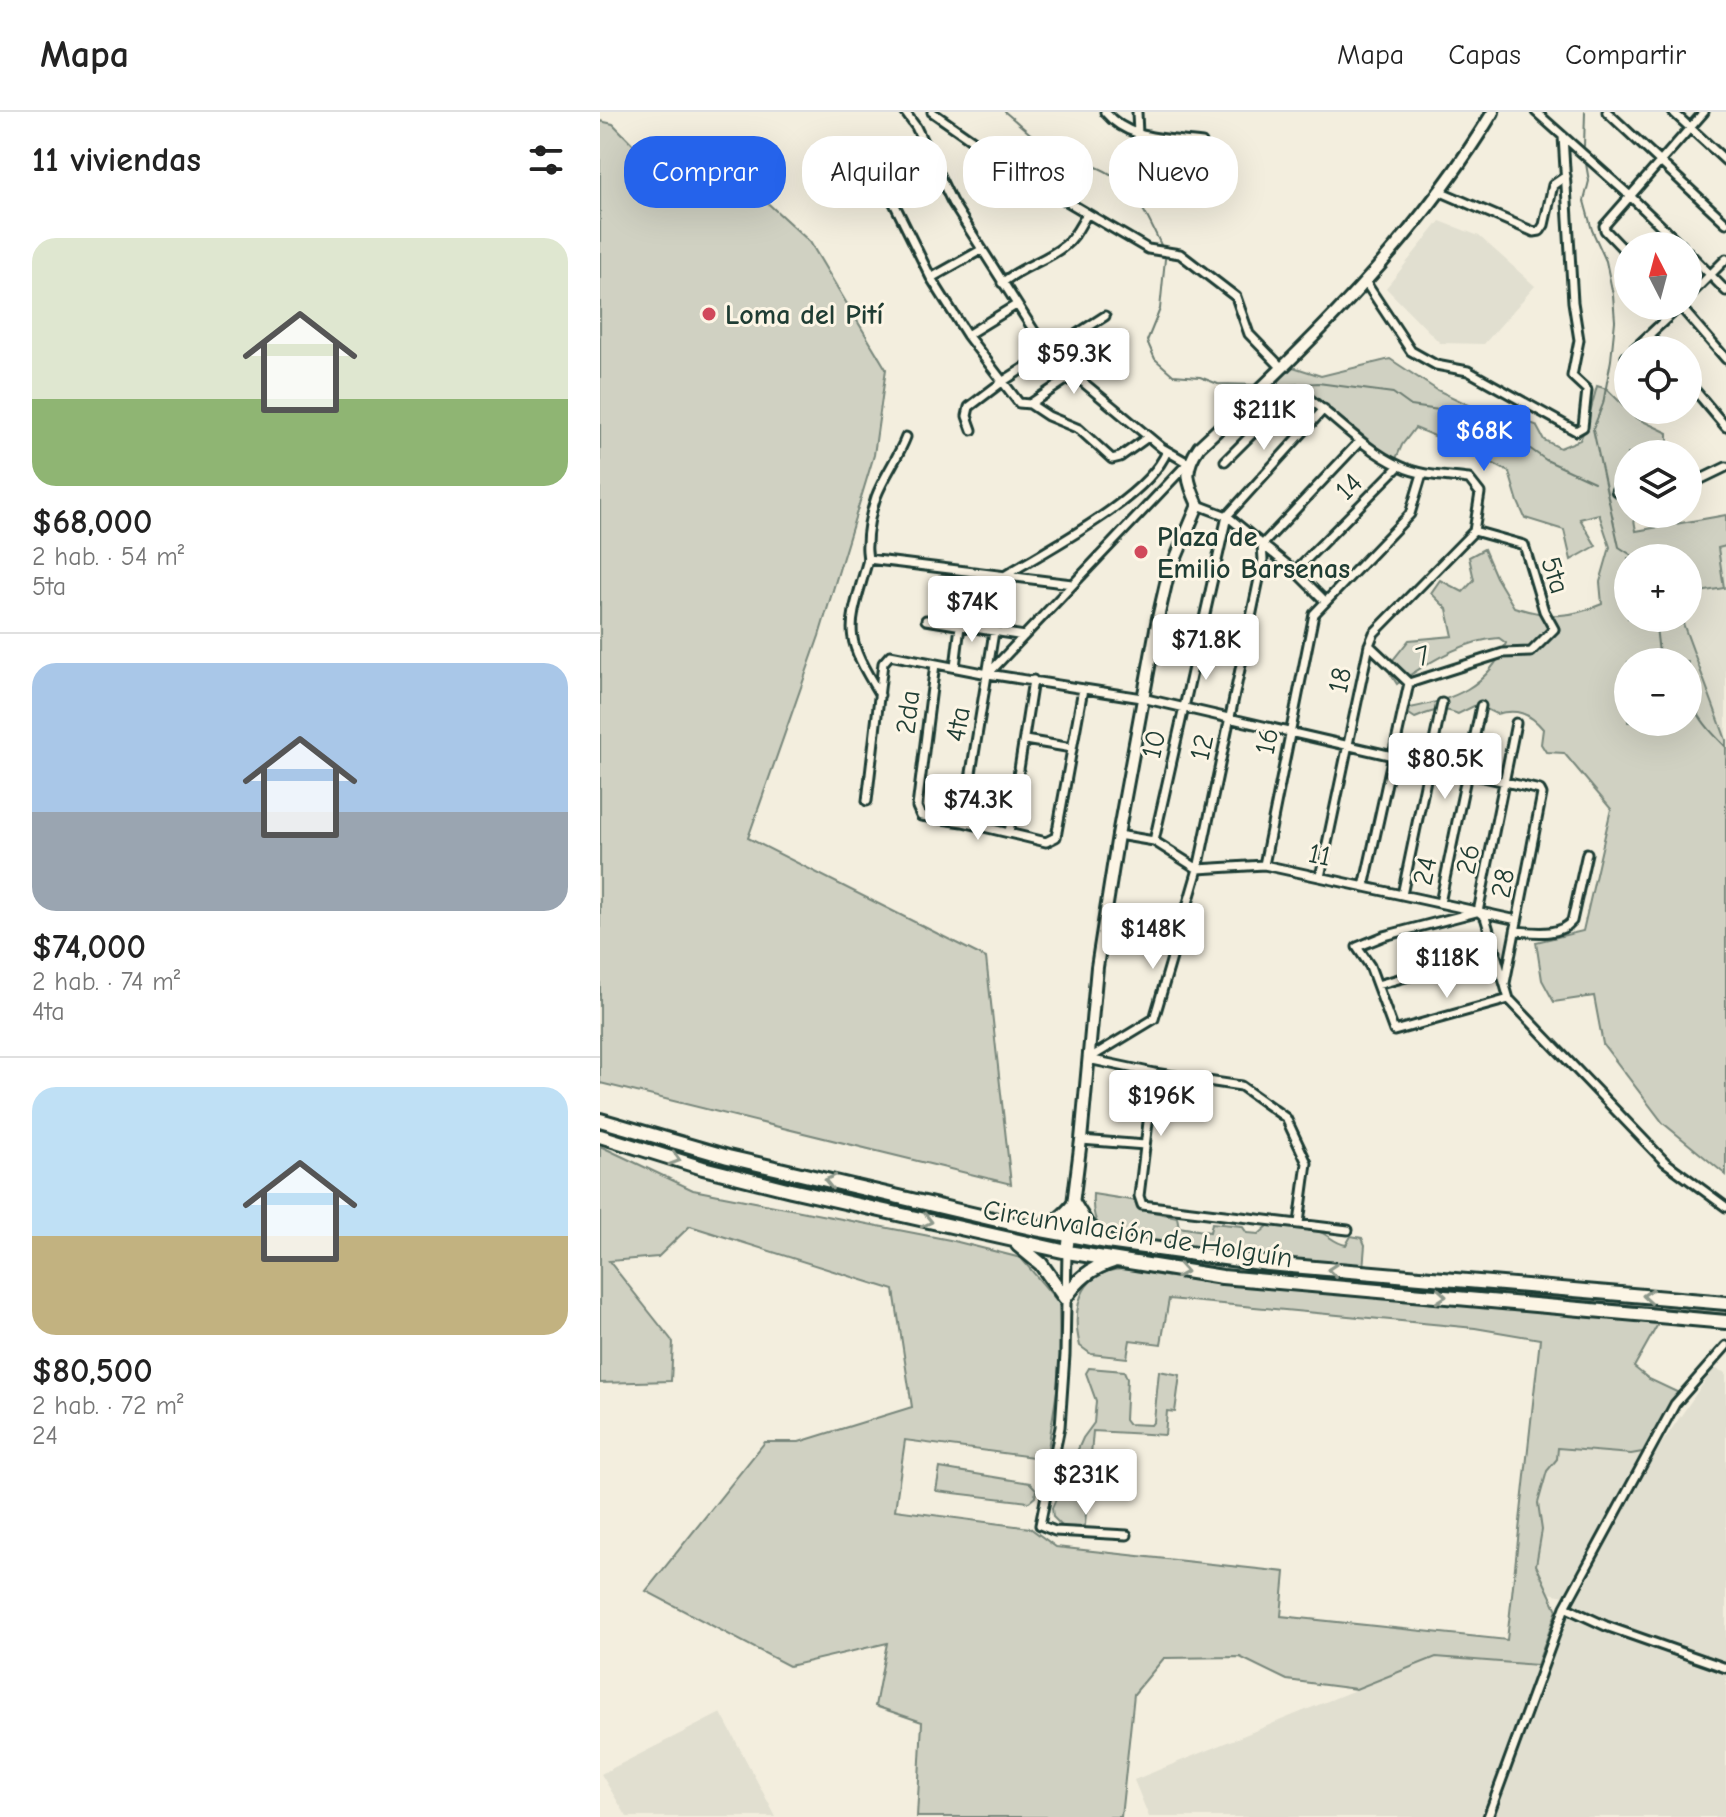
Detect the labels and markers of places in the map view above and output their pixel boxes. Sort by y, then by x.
place label: Loma del Pití [725,299,885,331]
marker: Loma del Pití [700,305,718,323]
pin: $59.3K [1009,328,1139,396]
pin: $211K [1208,384,1320,452]
pin: $68K [1437,405,1531,473]
place label: Plaza de Emilio Barsenas [1157,521,1350,585]
marker: Plaza de Emilio Barsenas [1132,543,1150,561]
pin: $74K [925,576,1019,644]
pin: $71.8K [1141,614,1271,682]
pin: $80.5K [1380,733,1510,801]
pin: $74.3K [913,774,1043,842]
pin: $148K [1097,903,1209,971]
pin: $118K [1391,932,1503,1000]
pin: $196K [1105,1070,1217,1138]
pin: $231K [1030,1449,1142,1517]

